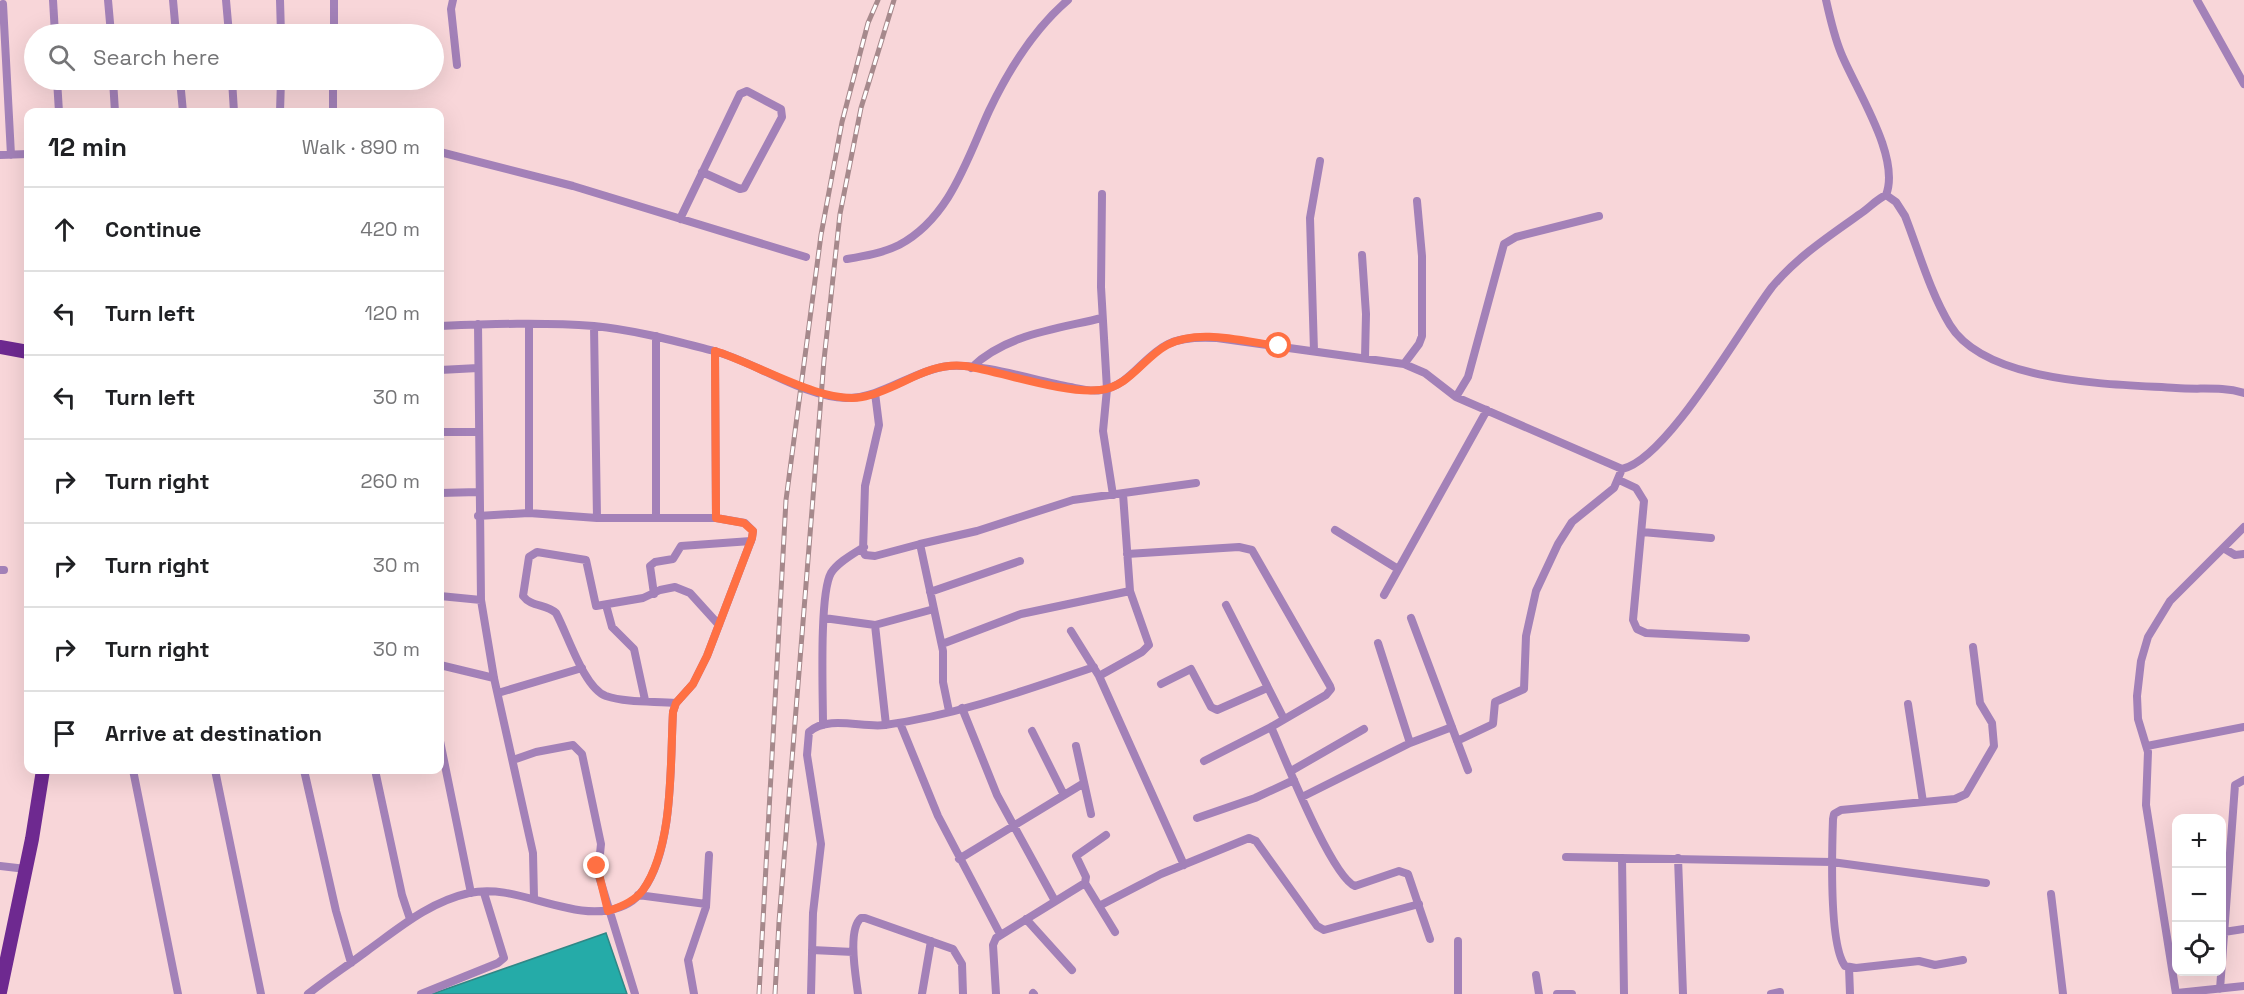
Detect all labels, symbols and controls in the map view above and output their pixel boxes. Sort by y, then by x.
search box [24,24,444,90]
icon: search [45,41,78,74]
text: Search here [93,43,220,71]
text: 12 min [48,130,127,164]
text: Walk · 890 m [302,134,420,160]
icon: ahead [48,213,81,246]
text: Continue [105,215,201,243]
text: 420 m [360,216,420,242]
icon: left [48,297,81,330]
text: Turn left [105,299,195,327]
text: 120 m [364,300,420,326]
route start [1265,332,1291,358]
icon: left [48,381,81,414]
text: Turn left [105,383,195,411]
text: 30 m [373,384,420,410]
icon: right [48,465,81,498]
text: Turn right [105,467,210,495]
text: 260 m [361,468,420,494]
icon: right [48,549,81,582]
text: Turn right [105,551,210,579]
text: 30 m [373,552,420,578]
icon: right [48,633,81,666]
text: Turn right [105,635,210,663]
text: 30 m [373,636,420,662]
icon: arrive [48,717,81,750]
text: Arrive at destination [105,719,322,747]
map controls [2172,814,2226,976]
button: + [2172,814,2226,868]
route end [583,852,609,878]
button: − [2172,868,2226,922]
button: locate [2172,922,2226,976]

